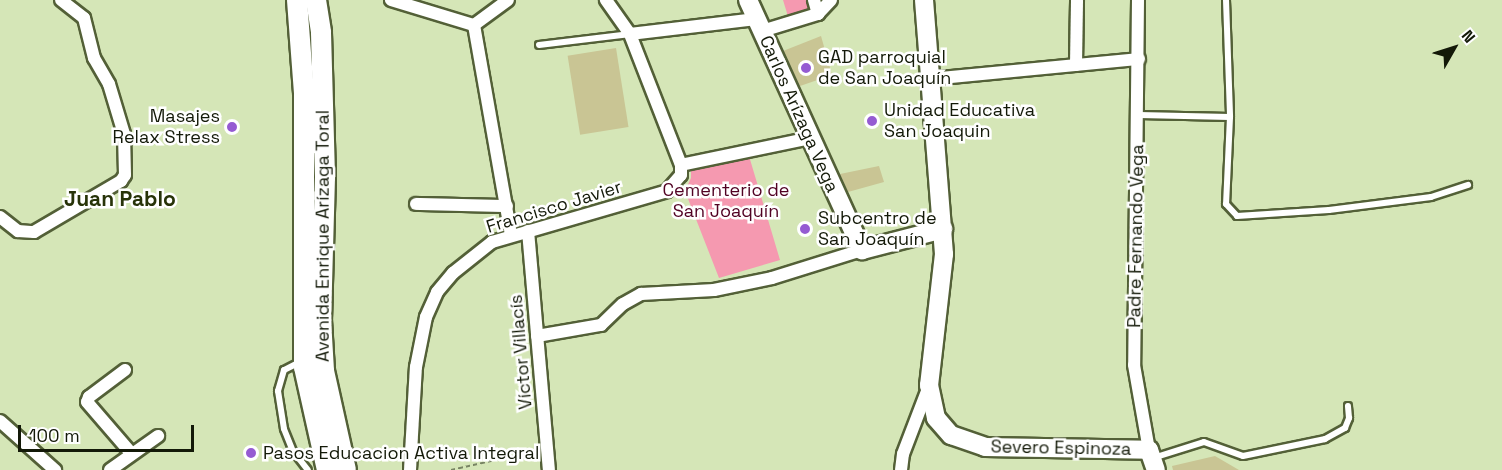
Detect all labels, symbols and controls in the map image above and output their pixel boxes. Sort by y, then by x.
north arrow [1424,18,1484,78]
text: N [1457,26,1480,47]
street label: Carlos Arízaga Vega [755,32,843,196]
place label: GAD parroquial de San Joaquín [818,47,951,90]
marker: GAD parroquial de San Joaquín [799,61,813,75]
place label: Unidad Educativa San Joaquin [884,100,1035,142]
place label: Masajes Relax Stress [113,106,220,148]
street label: Avenida Enrique Arízaga Toral [312,110,334,362]
marker: Unidad Educativa San Joaquin [865,114,879,128]
marker: Masajes Relax Stress [225,120,239,134]
street label: Padre Fernando Vega [1124,144,1148,328]
street label: Francisco Javier [484,176,624,238]
park label: Cementerio de San Joaquín [663,180,789,222]
district label: Juan Pablo [64,186,176,212]
place label: Subcentro de San Joaquín [818,208,937,250]
marker: Subcentro de San Joaquín [796,220,814,238]
street label: Víctor Villacís [505,293,537,411]
scale bar [21,413,196,451]
text: 100 m [29,424,80,447]
street label: Severo Espinoza [990,436,1132,460]
place label: Pasos Educacion Activa Integral [263,442,540,464]
marker: Pasos Educacion Activa Integral [244,446,258,460]

